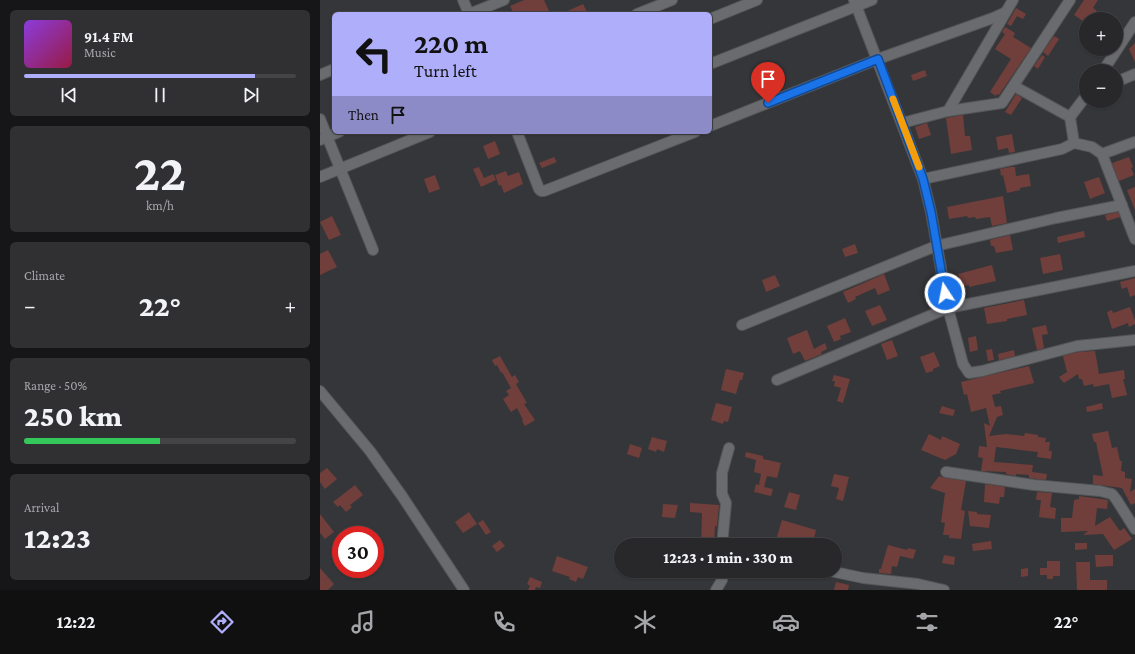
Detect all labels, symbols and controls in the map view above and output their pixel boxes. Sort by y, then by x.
map controls [1079,12,1123,108]
button: + [1079,12,1123,56]
icon: left [348,28,400,80]
text: 220 m [414,28,488,59]
text: 91.4 FM [84,29,134,45]
text: Music [84,45,116,60]
text: Turn left [414,61,477,81]
pin [751,62,785,103]
button: − [1079,64,1123,108]
icon: arrive [757,68,779,90]
icon: previous [58,84,80,106]
icon: pause [149,84,171,106]
icon: next [240,84,262,106]
icon: arrive [387,104,409,126]
text: Then [348,107,379,123]
text: 22 [134,143,186,201]
text: km/h [146,198,174,213]
text: Climate [24,268,65,283]
position arrow [924,272,966,314]
text: 22° [139,289,181,322]
text: − [24,293,36,318]
text: + [284,293,296,318]
text: Range · 50% [24,378,87,393]
text: 250 km [24,399,122,432]
text: Arrival [24,500,59,515]
text: 12:23 [24,521,91,554]
speed limit sign: 30 [332,526,384,578]
text: 12:23 · 1 min · 330 m [663,550,793,566]
icon: directions [208,608,236,636]
icon: music [349,608,377,636]
icon: phone [490,608,518,636]
icon: climate [631,608,659,636]
icon: car [772,608,800,636]
icon: filters [913,608,941,636]
text: 12:22 [56,612,95,632]
text: 22° [1054,612,1078,632]

